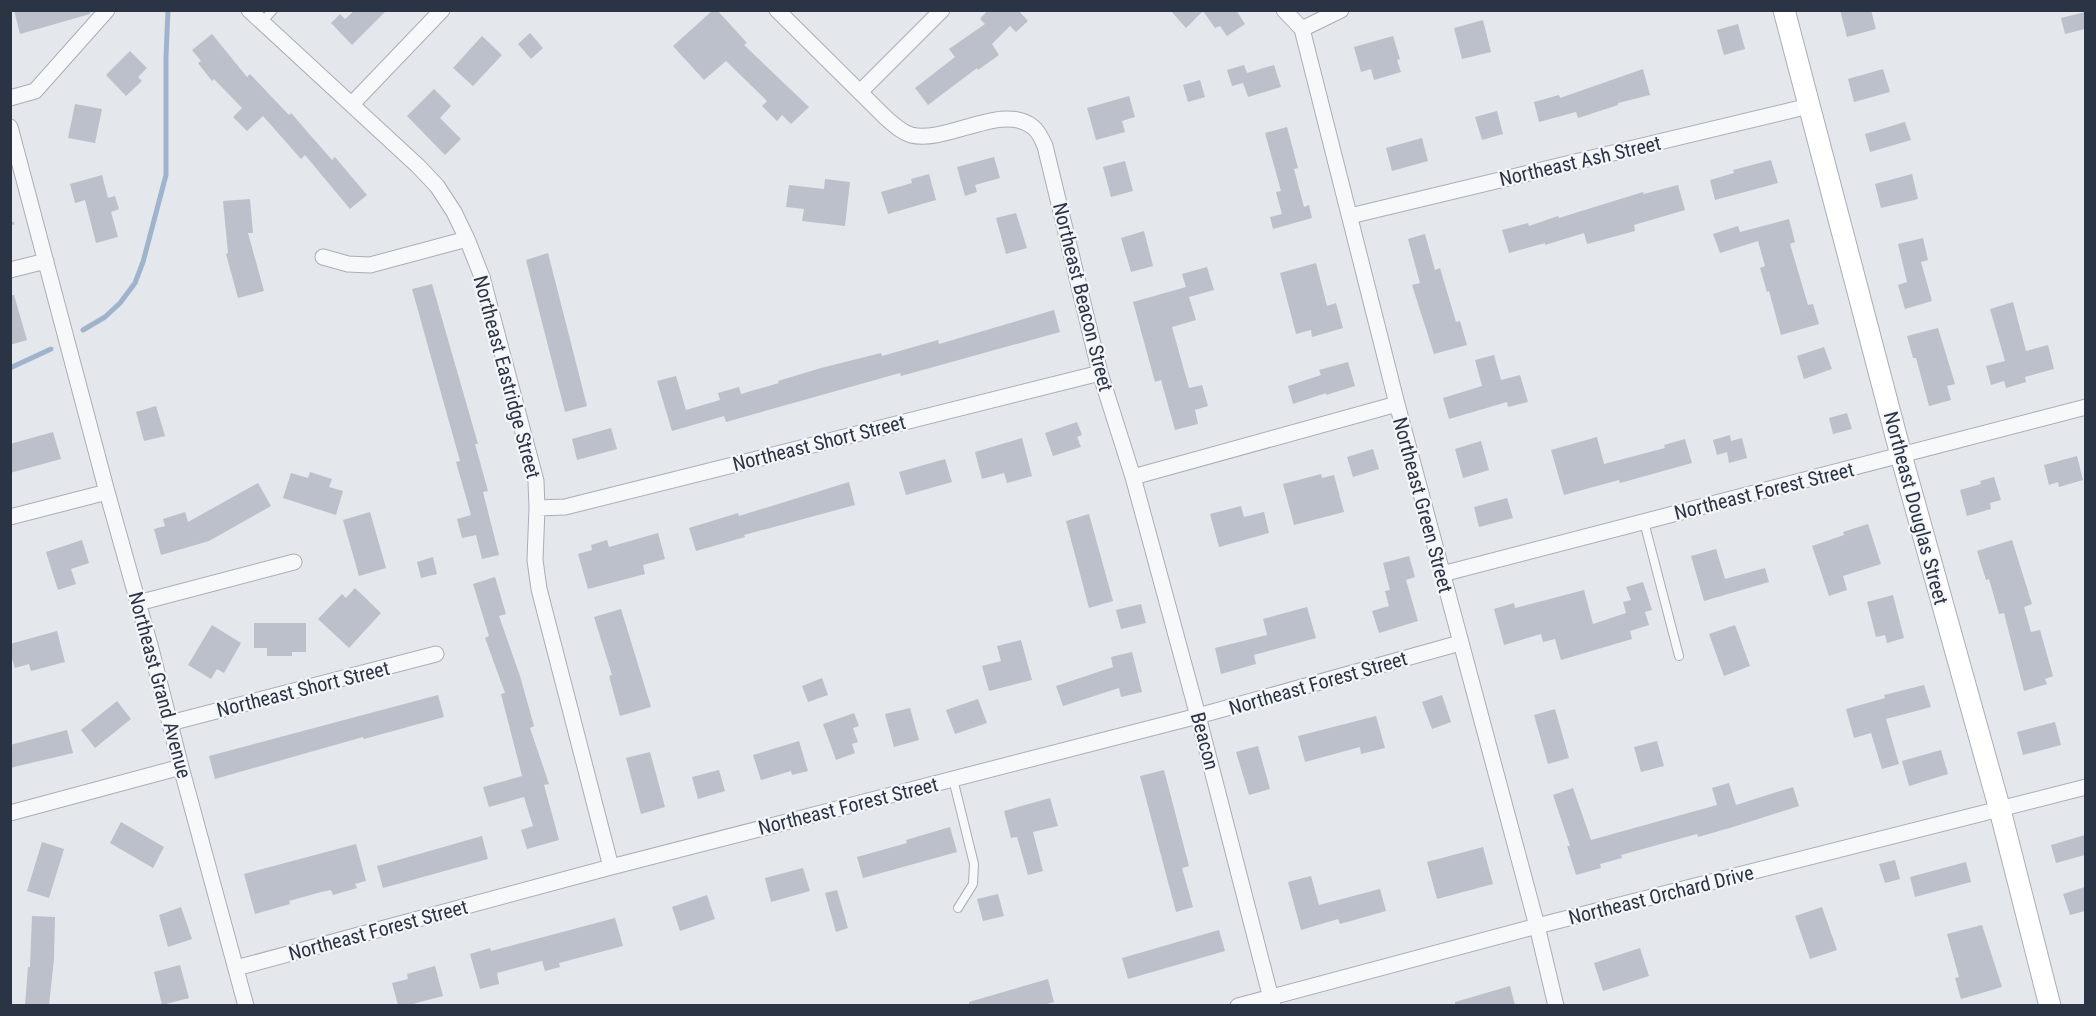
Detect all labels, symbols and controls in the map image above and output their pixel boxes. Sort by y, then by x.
street label: Northeast Ash Street [1497,131,1663,191]
street label: Northeast Beacon Street [1048,200,1118,394]
street label: Northeast Eastridge Street [468,273,546,481]
street label: Northeast Douglas Street [1879,409,1953,607]
street label: Northeast Short Street [730,410,908,476]
street label: Northeast Green Street [1388,415,1458,595]
street label: Northeast Forest Street [1672,457,1856,525]
street label: Northeast Grand Avenue [124,589,196,781]
street label: Northeast Forest Street [1226,646,1410,720]
street label: Northeast Short Street [214,656,392,722]
street label: Beacon [1186,709,1224,773]
street label: Northeast Forest Street [756,772,940,840]
street label: Northeast Orchard Drive [1566,860,1756,930]
street label: Northeast Forest Street [286,895,470,965]

